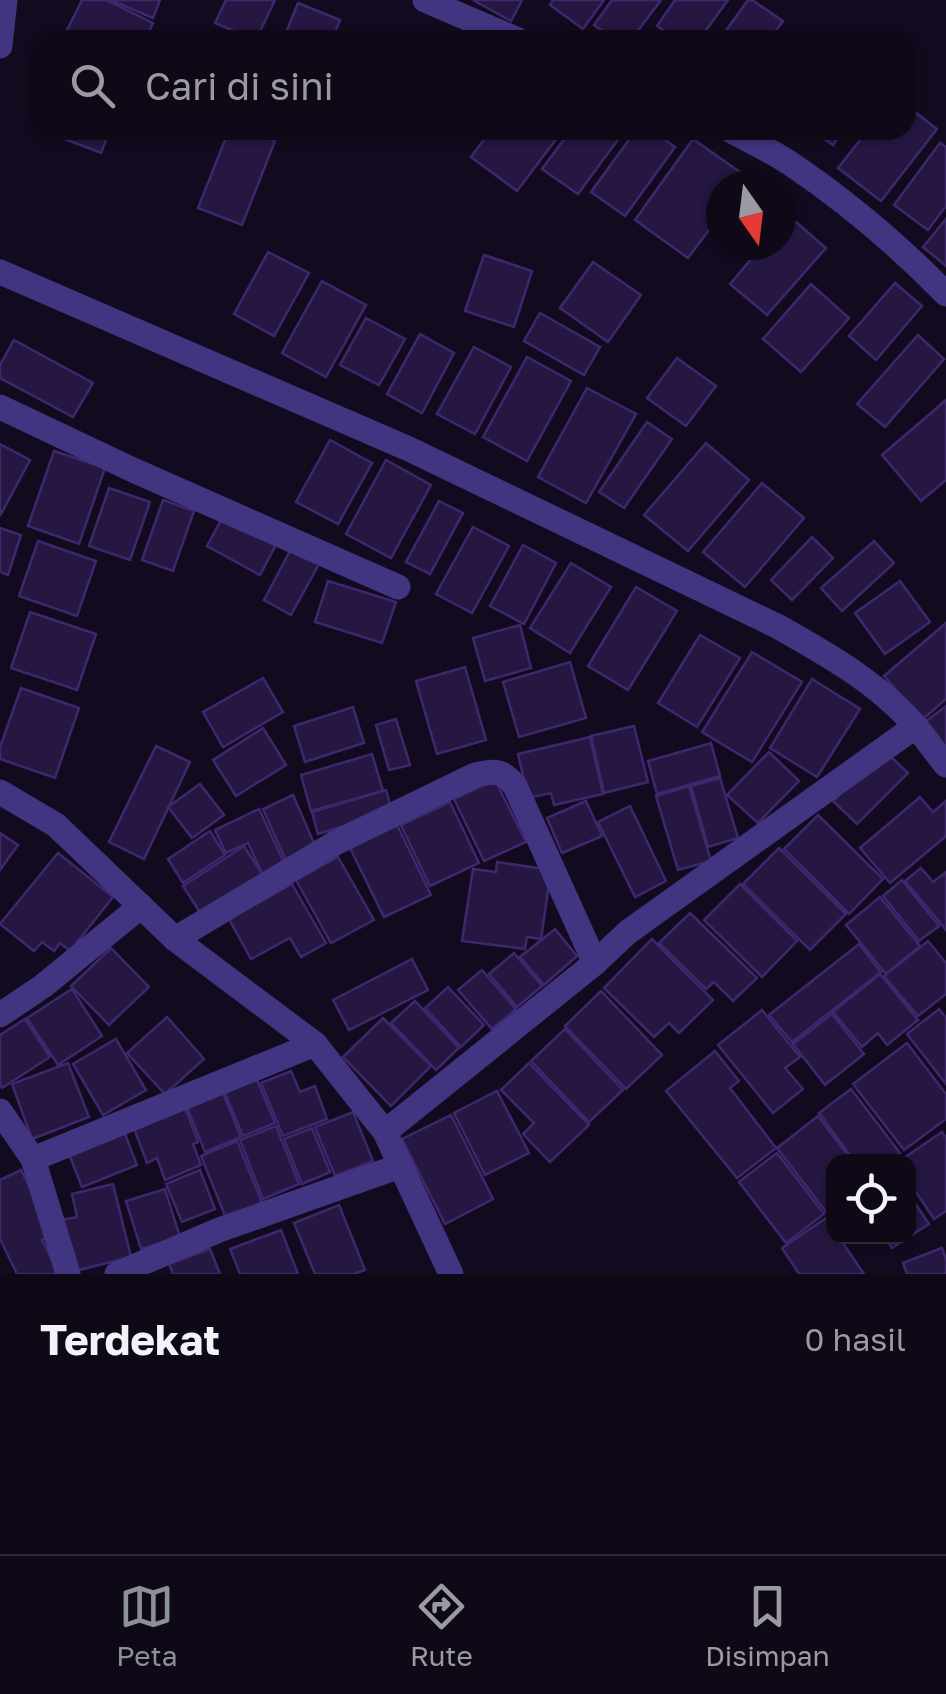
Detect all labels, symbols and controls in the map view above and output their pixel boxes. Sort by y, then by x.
search box [30,30,916,140]
icon: search [65,58,120,113]
text: Cari di sini [145,63,334,108]
north arrow [706,170,796,260]
map controls [826,1154,916,1244]
button: locate [826,1154,916,1244]
text: Terdekat [40,1314,220,1364]
text: 0 hasil [805,1320,906,1358]
tab: Peta [116,1579,178,1672]
tab: Rute [410,1579,473,1672]
tab: Disimpan [705,1579,830,1672]

